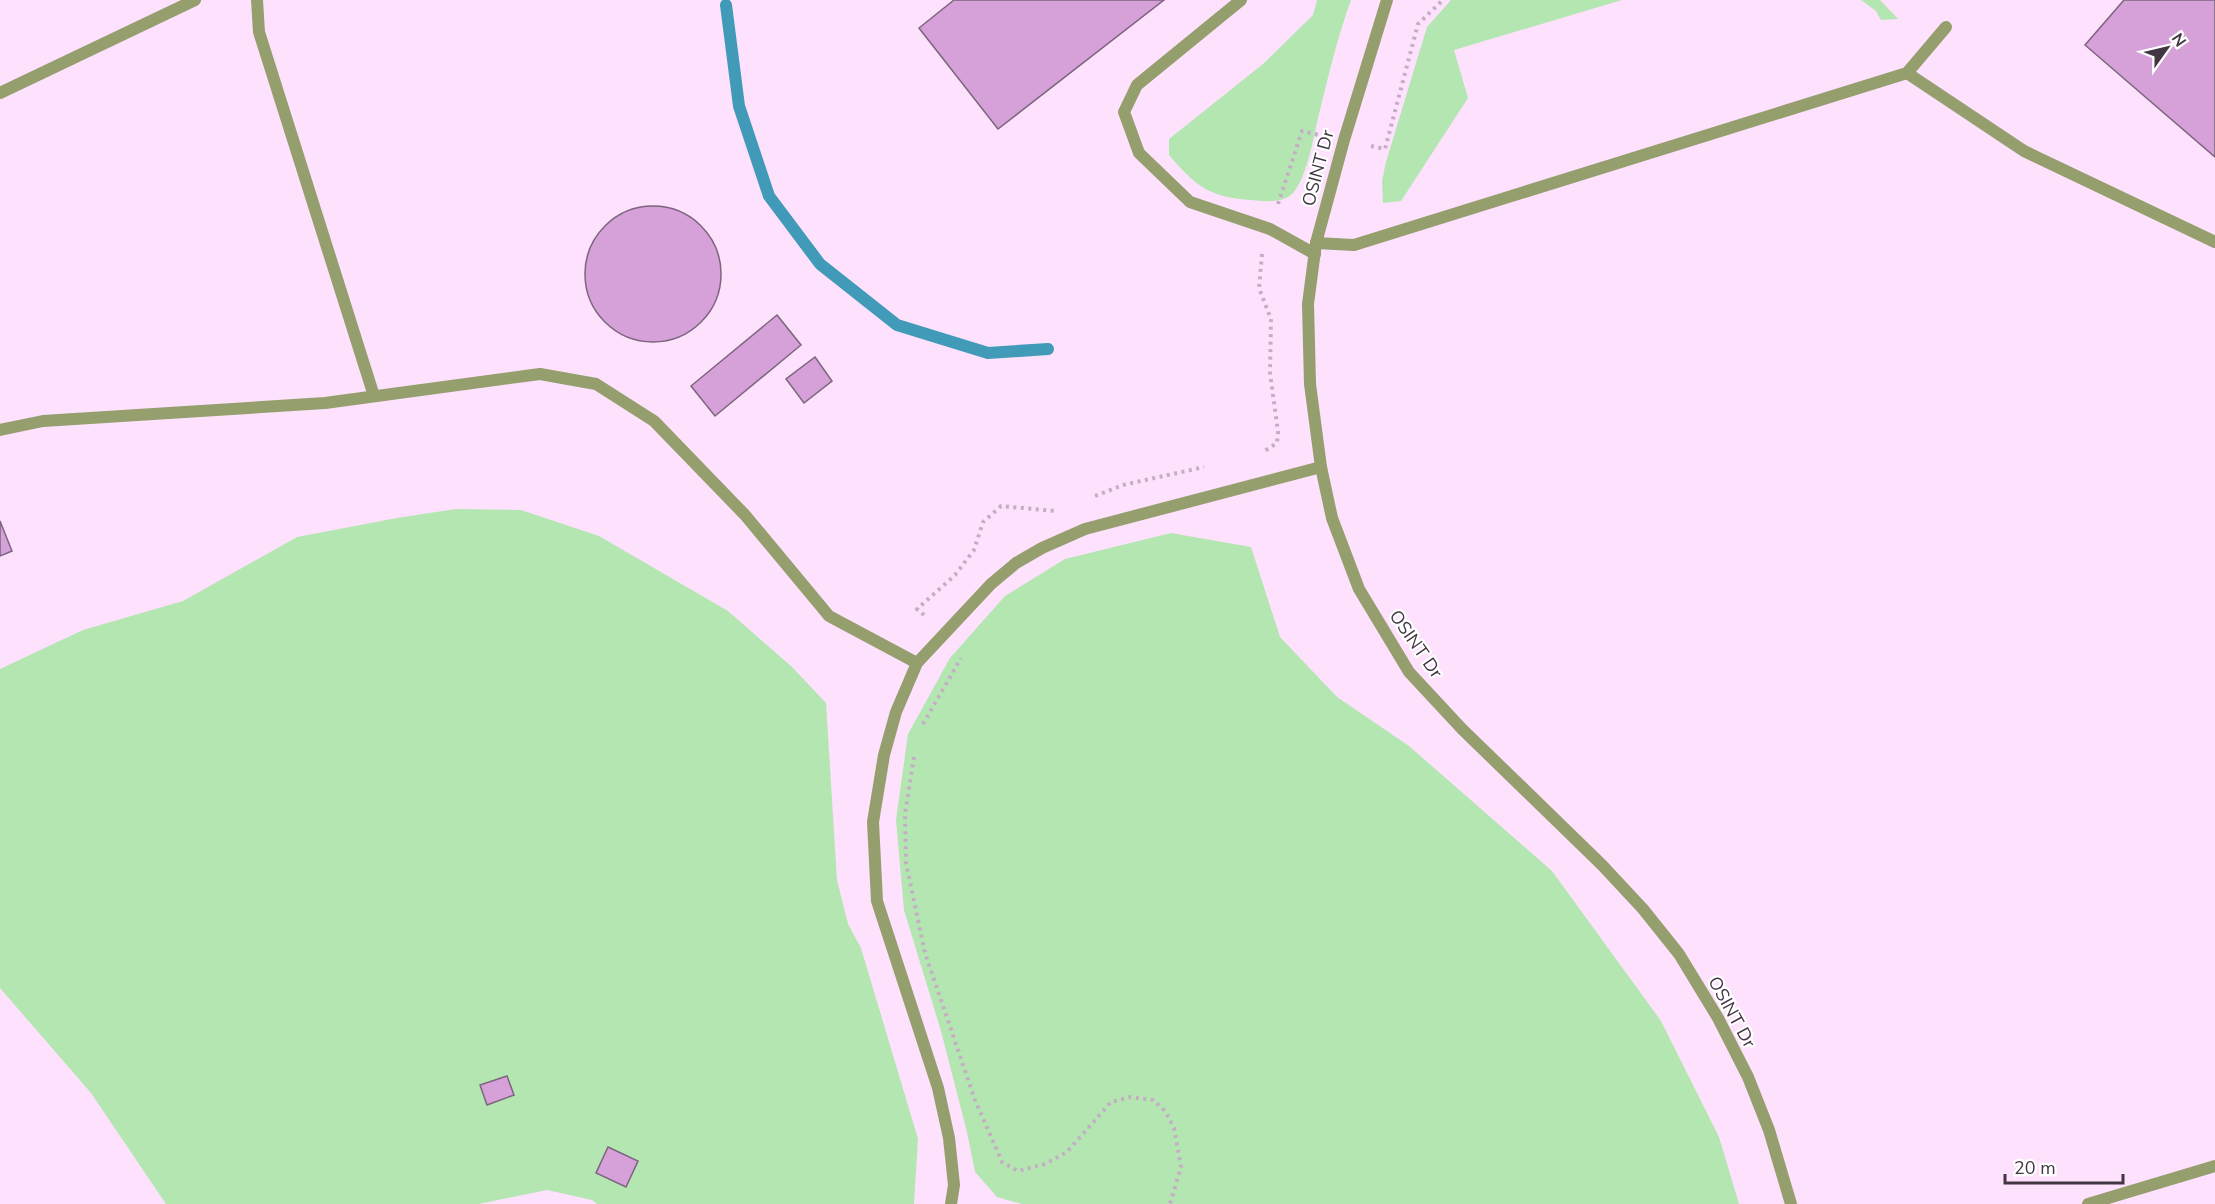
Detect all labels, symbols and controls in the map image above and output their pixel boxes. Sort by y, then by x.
north arrow [2137,18,2197,78]
text: N [2166,29,2191,51]
street label: OSINT Dr [1296,127,1340,209]
street label: OSINT Dr [1384,605,1449,683]
street label: OSINT Dr [1703,972,1762,1052]
scale bar [2005,1147,2124,1185]
text: 20 m [2014,1156,2056,1180]

